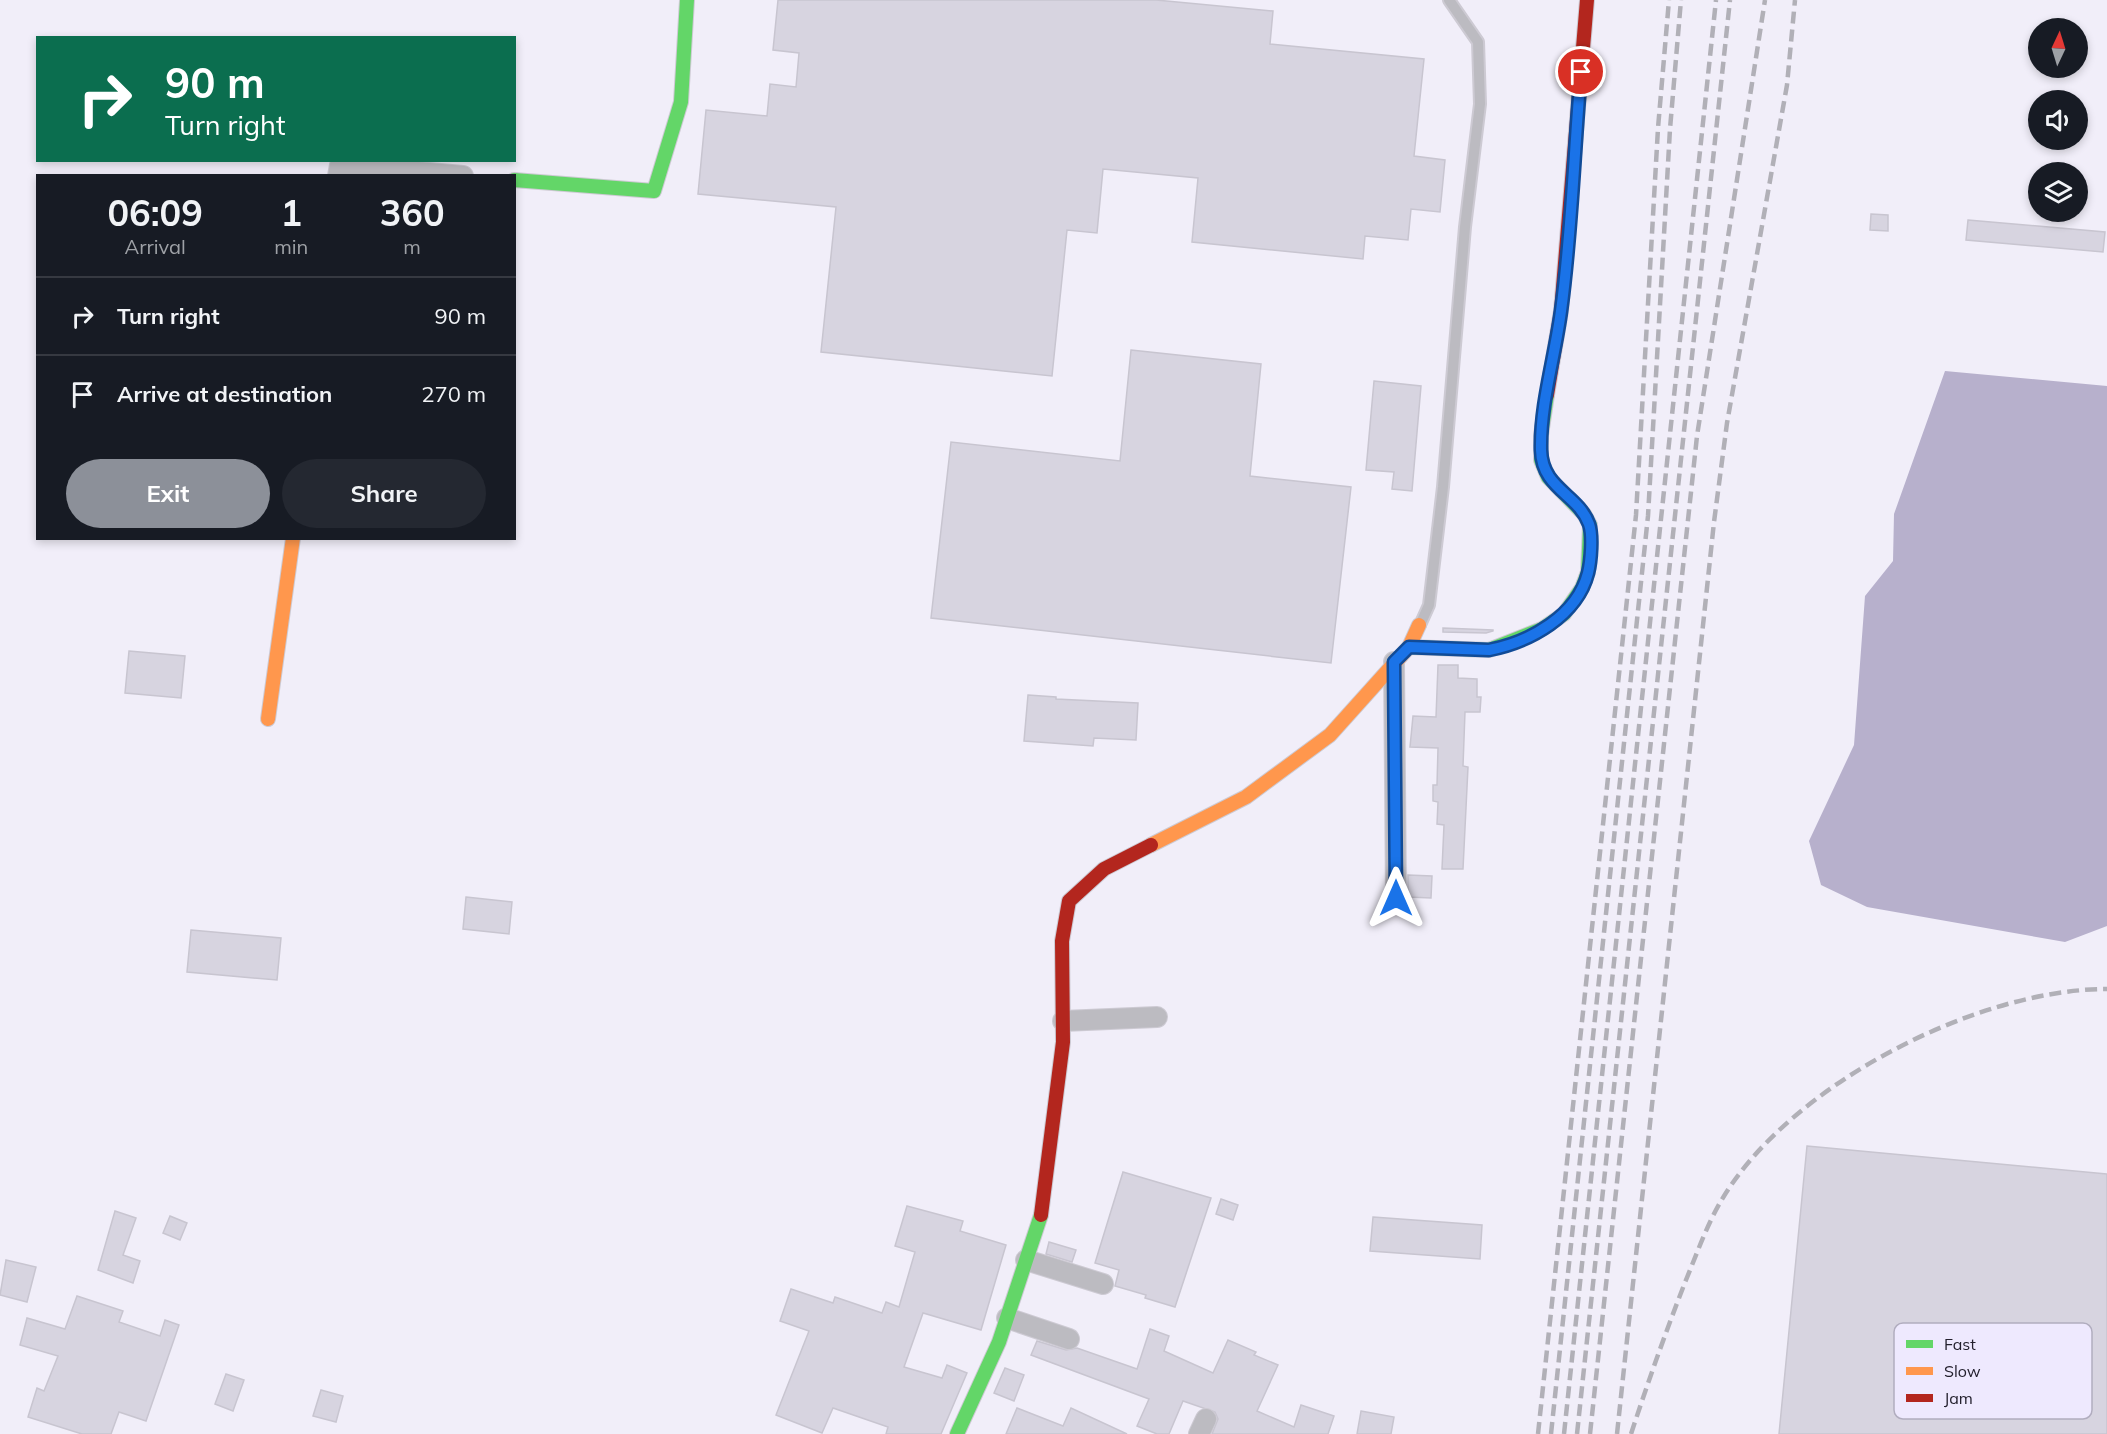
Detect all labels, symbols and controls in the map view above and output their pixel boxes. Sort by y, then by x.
north arrow [2028,18,2088,78]
map controls [2028,18,2088,222]
pin [1555,46,1606,97]
icon: arrive [1564,55,1597,88]
text: 90 m [165,56,265,109]
icon: right [66,60,144,138]
button: sound [2028,90,2088,150]
text: Turn right [165,108,285,142]
button: layers [2028,162,2088,222]
text: 06:09 [107,190,203,235]
text: 1 [280,190,302,235]
text: 360 [380,190,445,235]
text: Arrival [125,234,186,259]
text: min [274,234,308,259]
text: m [403,234,421,259]
icon: right [66,300,99,333]
text: Turn right [117,302,220,330]
text: 90 m [435,302,486,330]
icon: arrive [66,378,99,411]
text: Arrive at destination [117,380,332,408]
text: 270 m [421,380,486,408]
button: Exit [66,459,270,528]
button: Share [282,459,486,528]
position arrow [1364,866,1428,930]
legend [1894,1323,2092,1419]
text: Fast [1944,1334,1976,1354]
text: Slow [1944,1361,1981,1381]
text: Jam [1944,1388,1973,1408]

